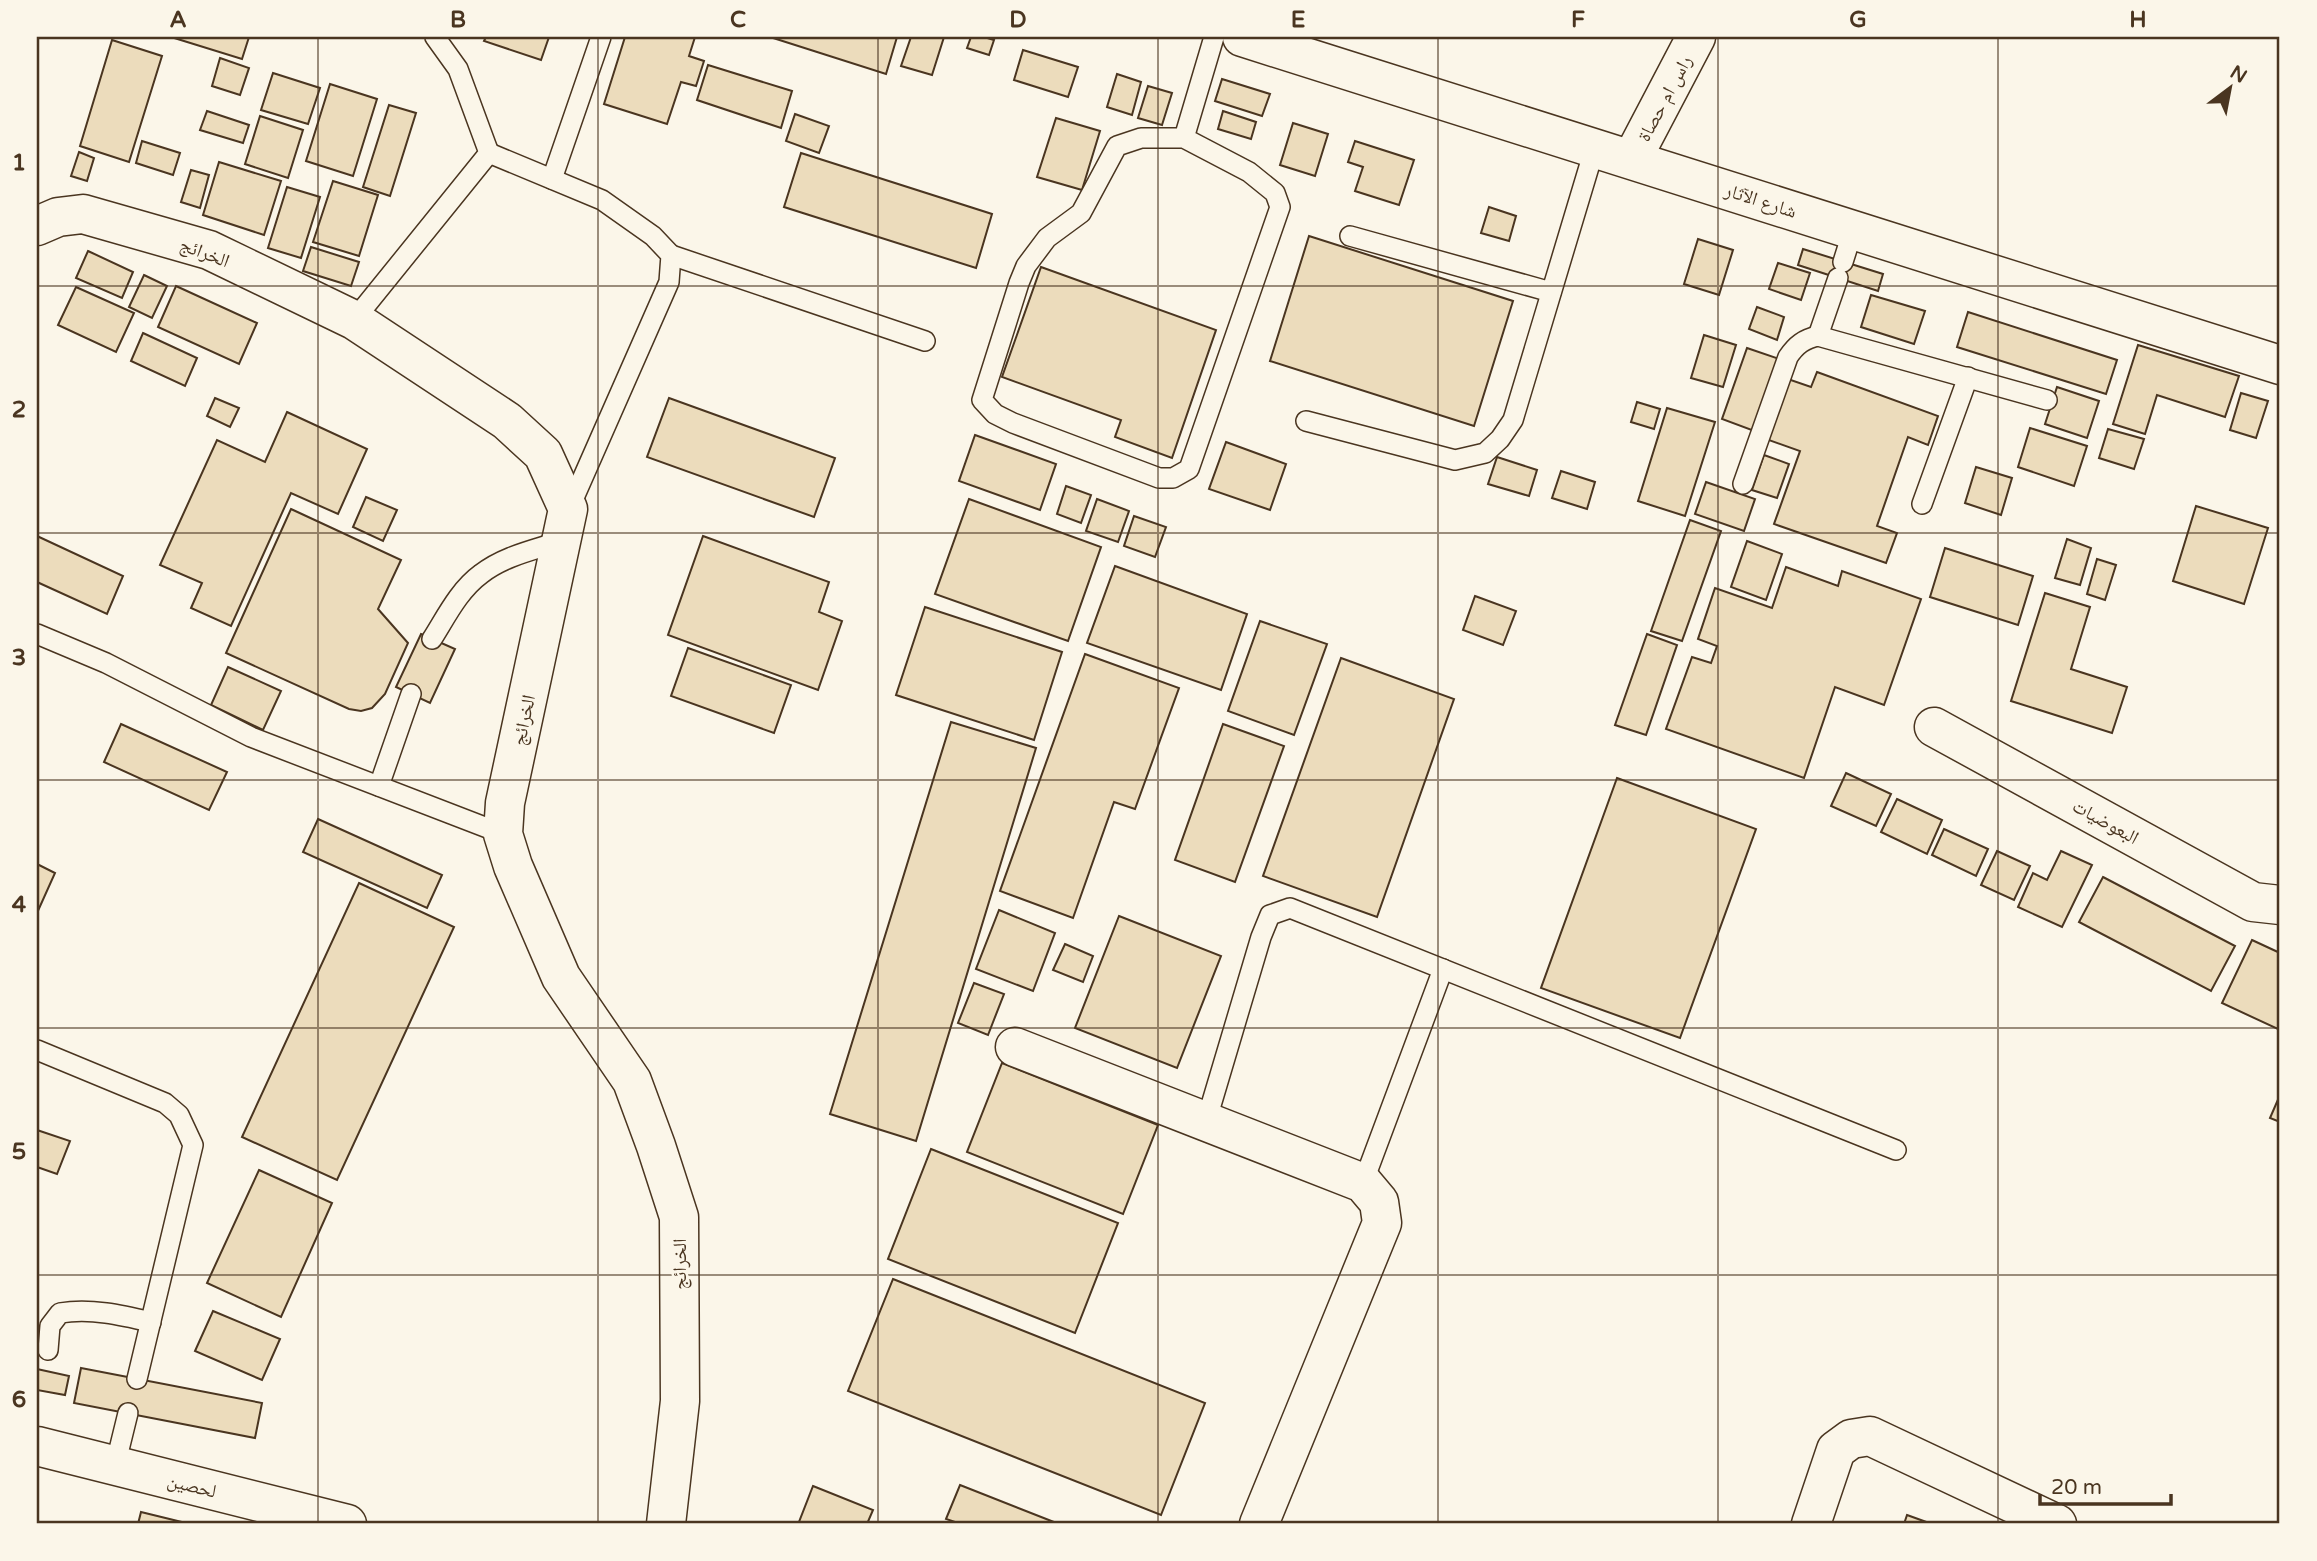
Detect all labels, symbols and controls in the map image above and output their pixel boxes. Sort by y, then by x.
text: A [169,6,187,34]
text: B [450,6,466,34]
text: C [730,6,746,34]
text: D [1009,6,1027,34]
text: E [1291,6,1305,34]
text: F [1571,6,1585,34]
text: G [1849,6,1867,34]
text: H [2129,6,2147,34]
street label: راس ام حصاة [1633,52,1698,146]
north arrow [2194,52,2264,122]
text: N [2226,61,2251,88]
text: 1 [12,149,26,177]
street label: شارع الآثار [1721,179,1799,223]
street label: الخرائج [176,233,233,273]
text: 2 [12,396,26,424]
text: 3 [12,644,26,672]
street label: الخرائج [508,693,541,748]
street label: البعوضيات [2069,795,2142,849]
text: 4 [12,891,27,919]
text: 5 [12,1138,26,1166]
street label: الخرائج [669,1238,692,1290]
text: 6 [12,1386,26,1414]
scale bar [2040,1463,2172,1507]
street label: لحصين [165,1469,218,1503]
text: 20 m [2051,1475,2102,1500]

